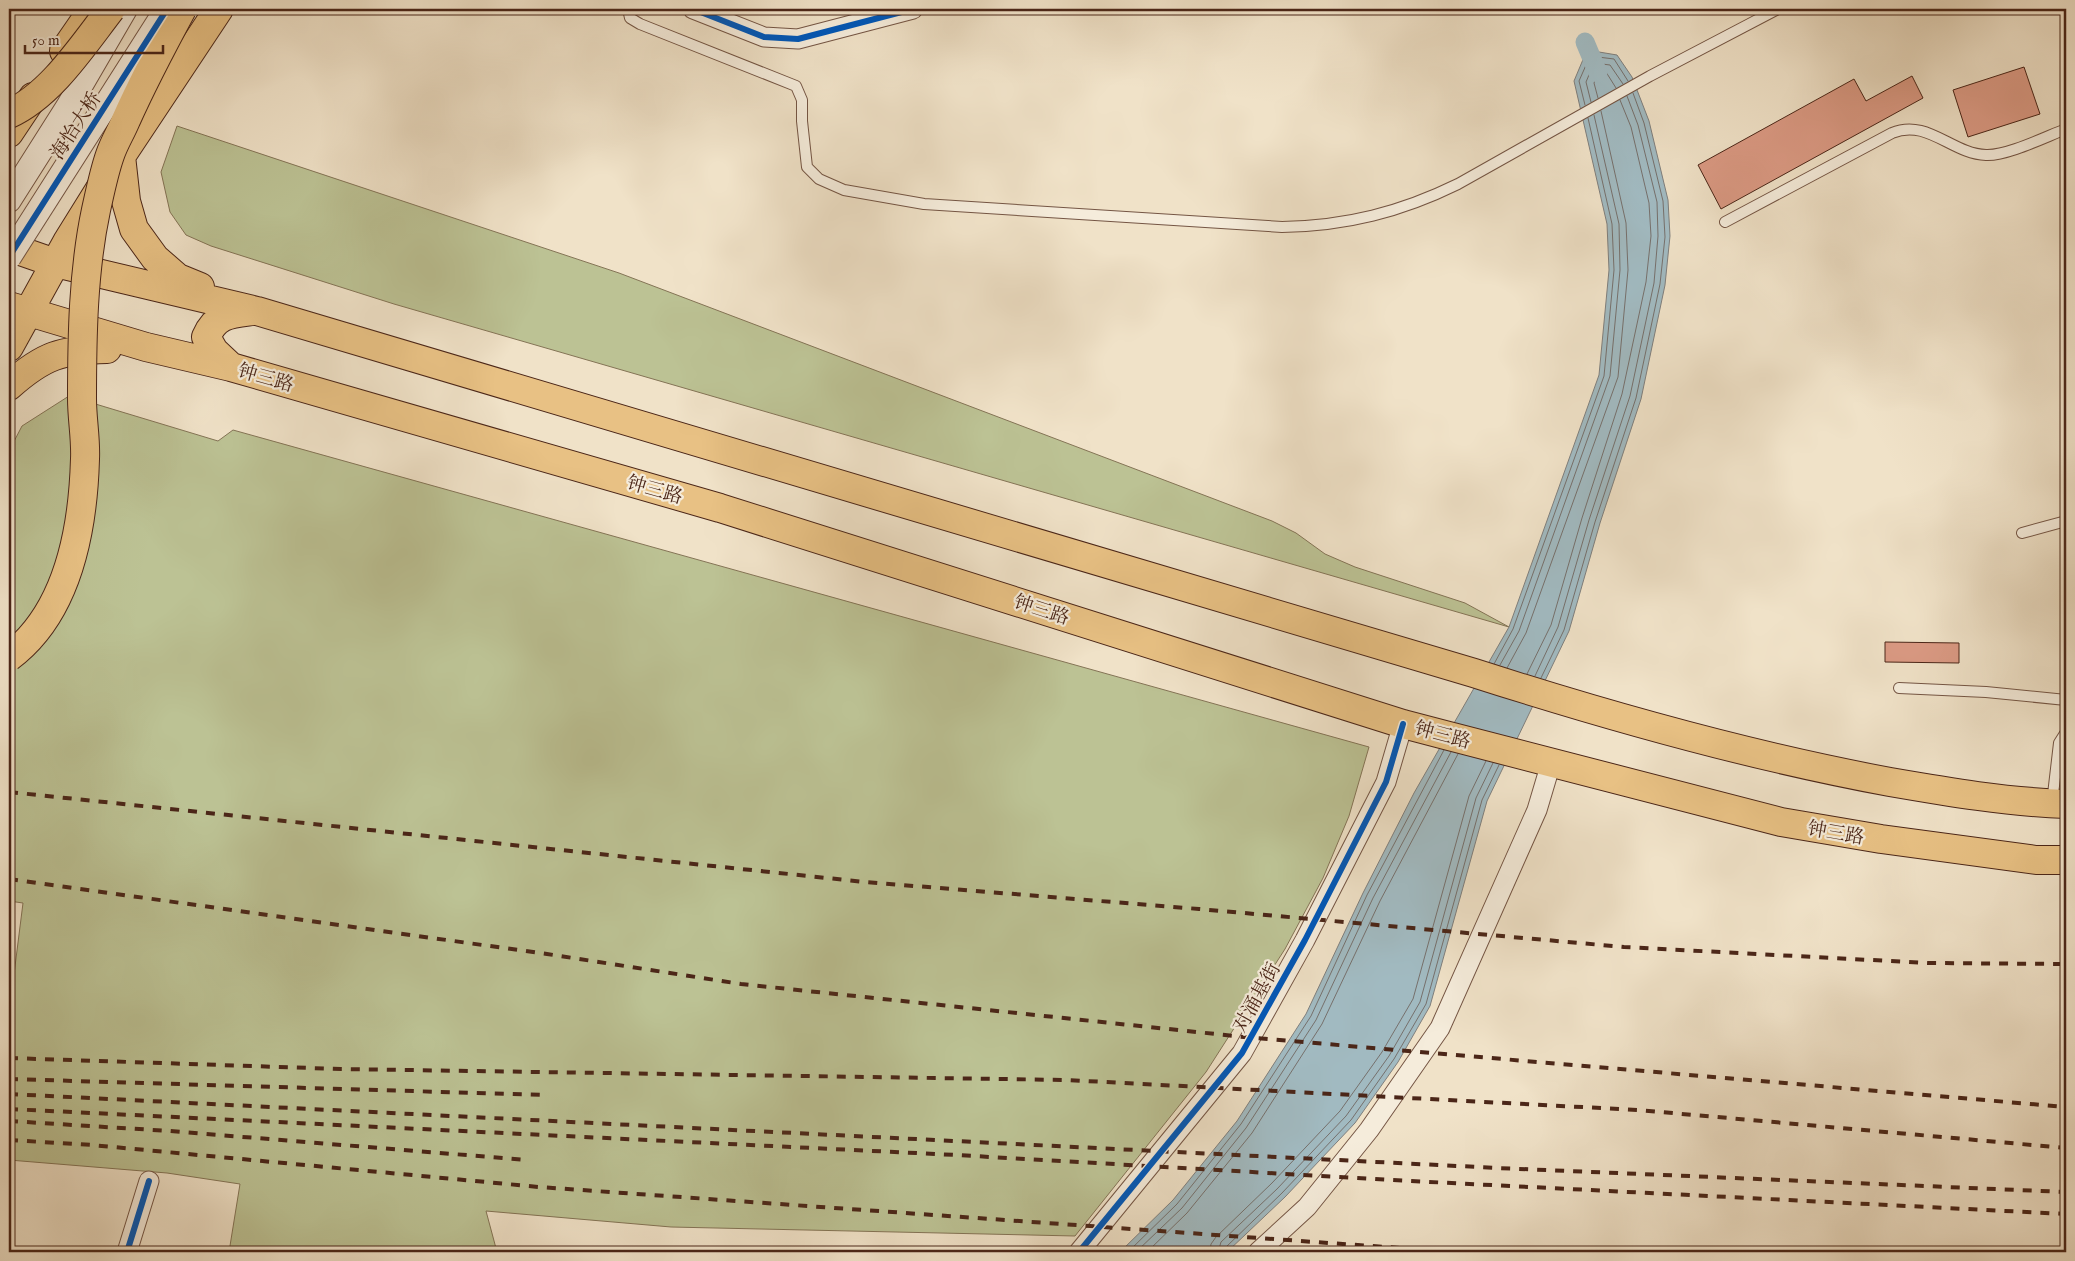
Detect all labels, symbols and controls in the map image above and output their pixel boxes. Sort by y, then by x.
scale bar [25,22,162,54]
text: 50 m [32,31,60,50]
street label: 海怡大桥 [46,88,107,165]
street label: 钟三路 [235,360,296,398]
street label: 钟三路 [624,472,685,510]
street label: 钟三路 [1011,591,1072,631]
street label: 钟三路 [1412,717,1473,755]
street label: 钟三路 [1805,817,1866,851]
street label: 对涌基街 [1229,959,1287,1037]

